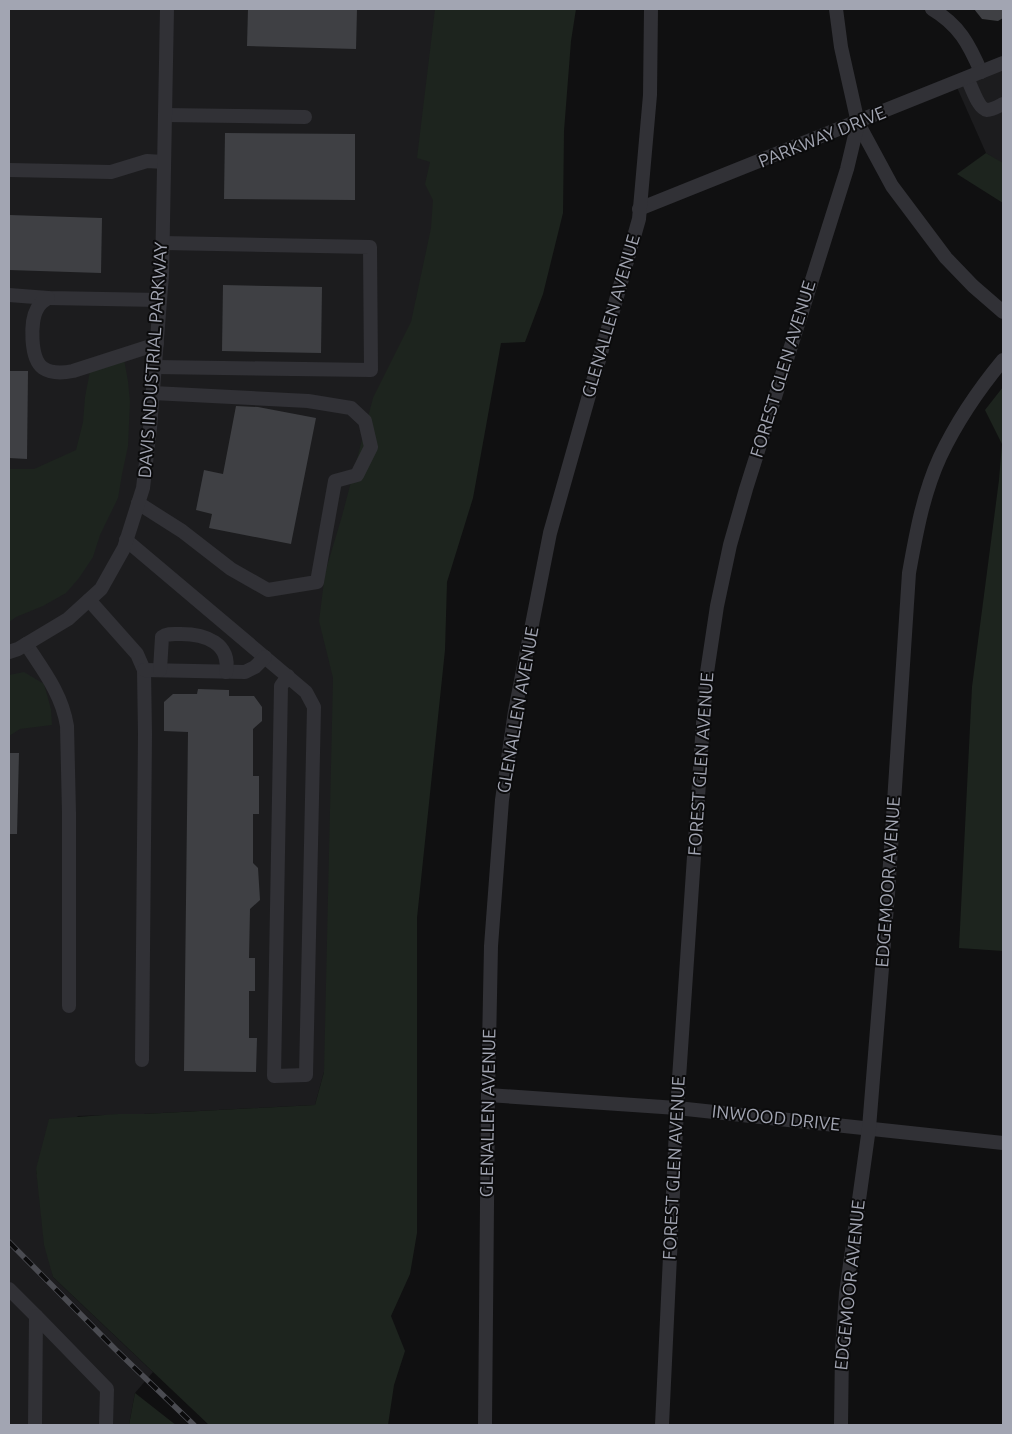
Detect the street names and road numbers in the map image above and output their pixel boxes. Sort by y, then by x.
street label: PARKWAY DRIVE [755,101,888,171]
street label: GLENALLEN AVENUE [577,232,643,400]
street label: DAVIS INDUSTRIAL PARKWAY [134,240,170,479]
street label: FOREST GLEN AVENUE [746,278,819,460]
street label: GLENALLEN AVENUE [493,625,542,795]
street label: FOREST GLEN AVENUE [684,671,716,856]
street label: EDGEMOOR AVENUE [871,796,903,968]
street label: GLENALLEN AVENUE [476,1028,498,1197]
street label: FOREST GLEN AVENUE [658,1076,688,1260]
street label: INWOOD DRIVE [711,1100,841,1134]
street label: EDGEMOOR AVENUE [830,1199,868,1371]

